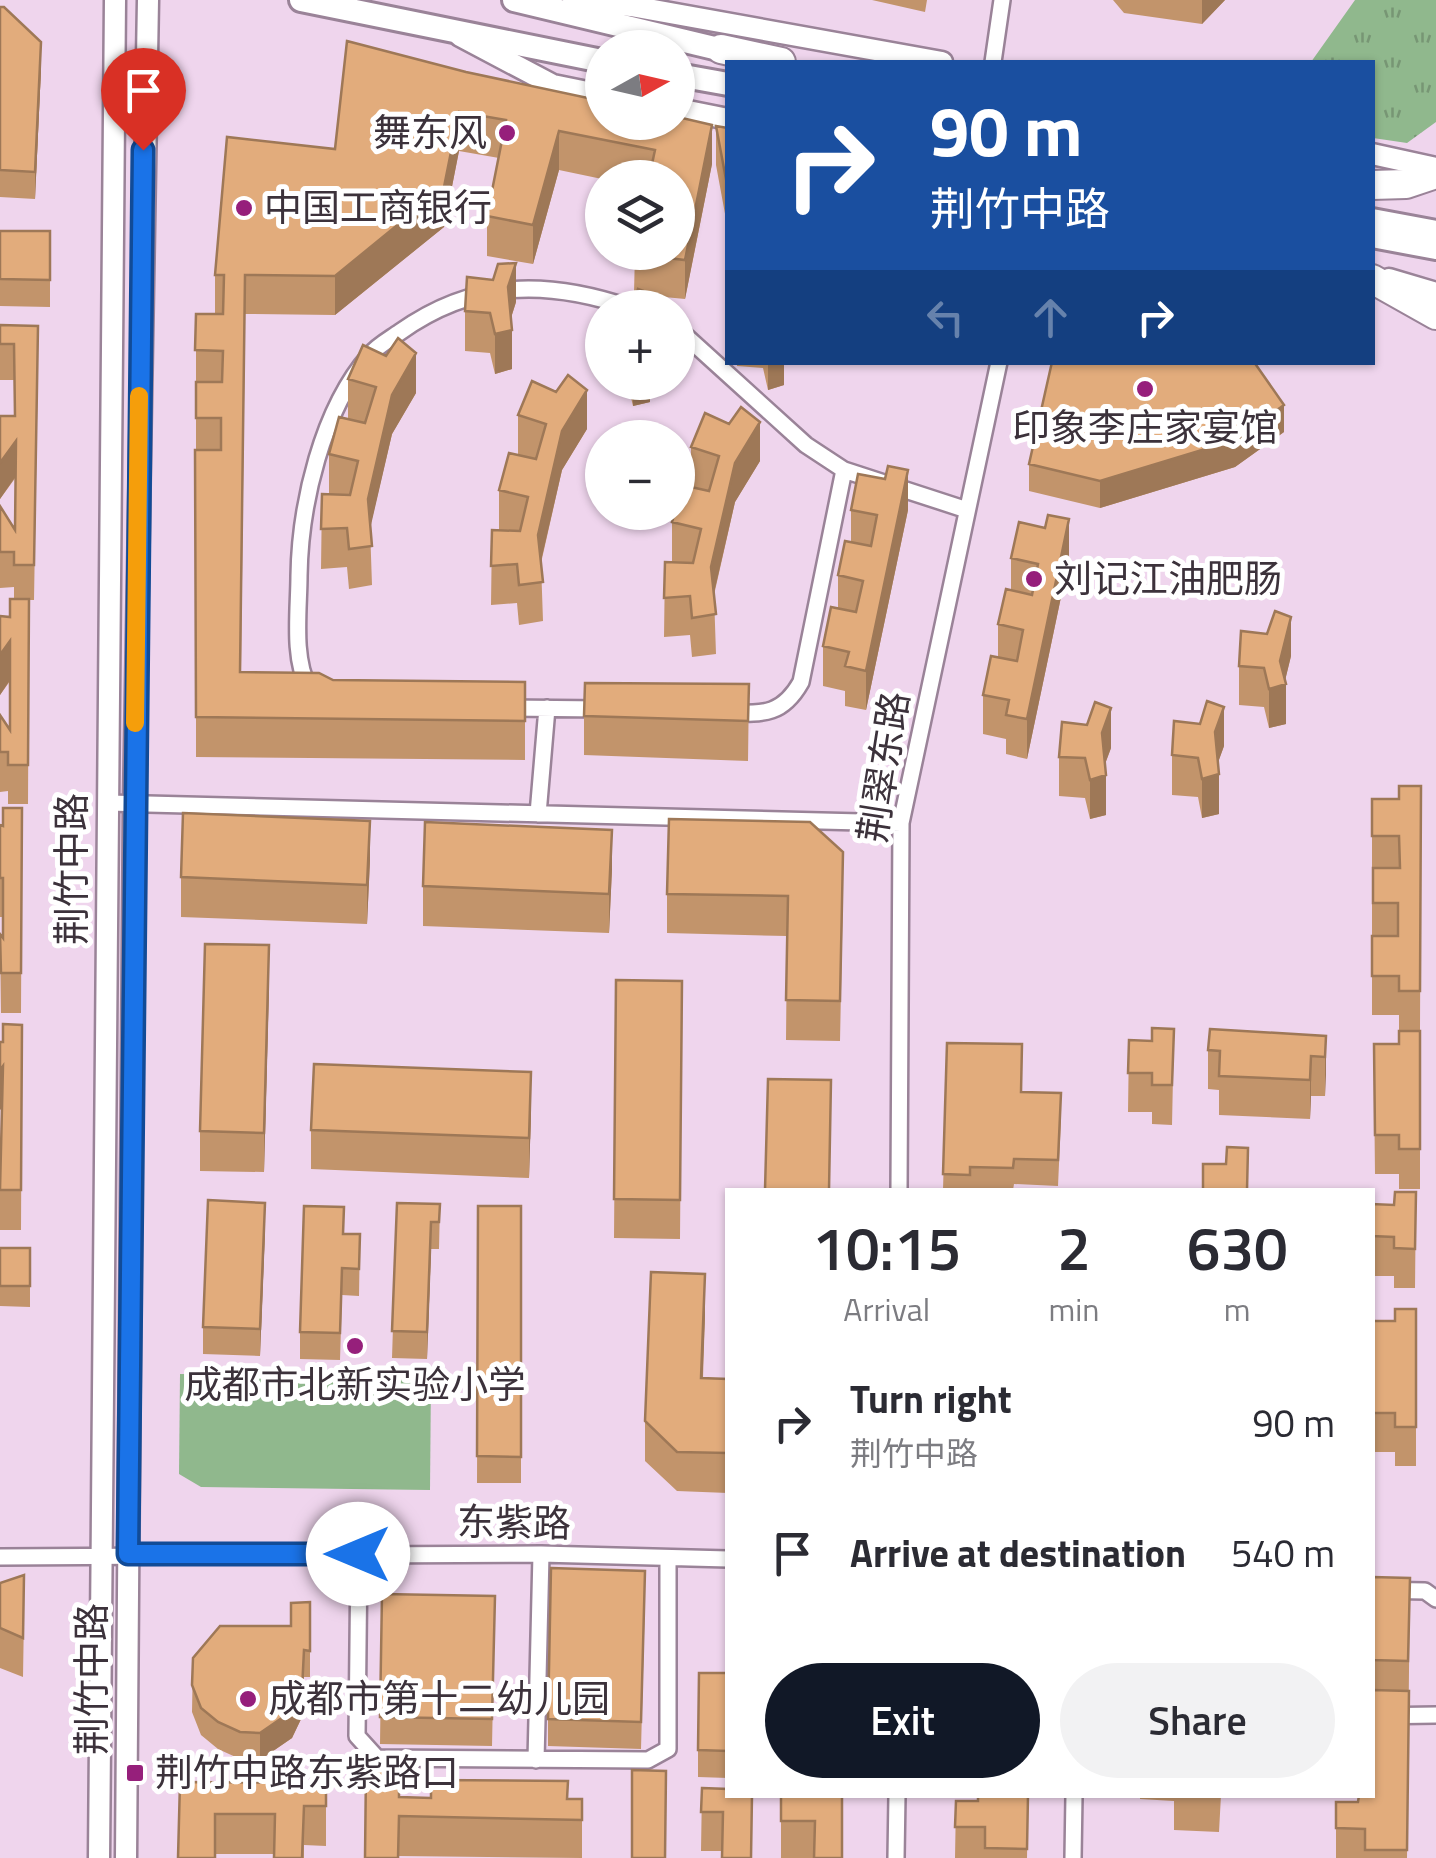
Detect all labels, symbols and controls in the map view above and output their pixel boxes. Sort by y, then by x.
north arrow [585,30,695,140]
map controls [585,30,695,530]
pin [101,48,186,151]
icon: arrive [116,63,171,118]
text: 90 m [930,77,1083,183]
icon: right [765,100,895,230]
place label: 舞东风 [373,103,487,161]
marker: 舞东风 [496,122,518,144]
button: layers [585,160,695,270]
text: 荆竹中路 [930,174,1110,242]
place label: 中国工商银行 [264,178,492,236]
marker: 中国工商银行 [233,197,255,219]
button: + [585,290,695,400]
icon: left [918,290,973,345]
icon: ahead [1023,290,1078,345]
icon: right [1128,290,1183,345]
marker: 印象李庄家宴馆 [1134,378,1156,400]
place label: 印象李庄家宴馆 [1012,398,1278,456]
button: − [585,420,695,530]
place label: 刘记江油肥肠 [1054,549,1282,607]
marker: 刘记江油肥肠 [1023,568,1045,590]
street label: 荆翠东路 [842,687,924,846]
street label: 荆竹中路 [42,793,100,945]
text: 10:15 [812,1202,961,1293]
text: 2 [1057,1202,1091,1293]
text: 630 [1187,1202,1288,1293]
text: Arrival [843,1285,930,1333]
text: min [1048,1285,1099,1333]
text: m [1224,1285,1251,1333]
marker: 成都市北新实验小学 [344,1335,366,1357]
place label: 成都市北新实验小学 [184,1355,526,1413]
text: Turn right [850,1370,1012,1428]
text: 90 m [1252,1394,1335,1452]
icon: right [765,1396,820,1451]
text: 荆竹中路 [850,1429,978,1477]
street label: 东紫路 [457,1492,572,1552]
position arrow [306,1502,410,1606]
text: Arrive at destination [850,1524,1186,1582]
text: 540 m [1231,1524,1335,1582]
icon: arrive [765,1526,820,1581]
street label: 荆竹中路 [62,1603,120,1755]
button: Exit [765,1663,1040,1778]
button: Share [1060,1663,1335,1778]
place label: 成都市第十二幼儿园 [268,1669,610,1727]
marker: 成都市第十二幼儿园 [237,1688,259,1710]
place label: 荆竹中路东紫路口 [155,1743,459,1801]
marker: 荆竹中路东紫路口 [124,1762,146,1784]

